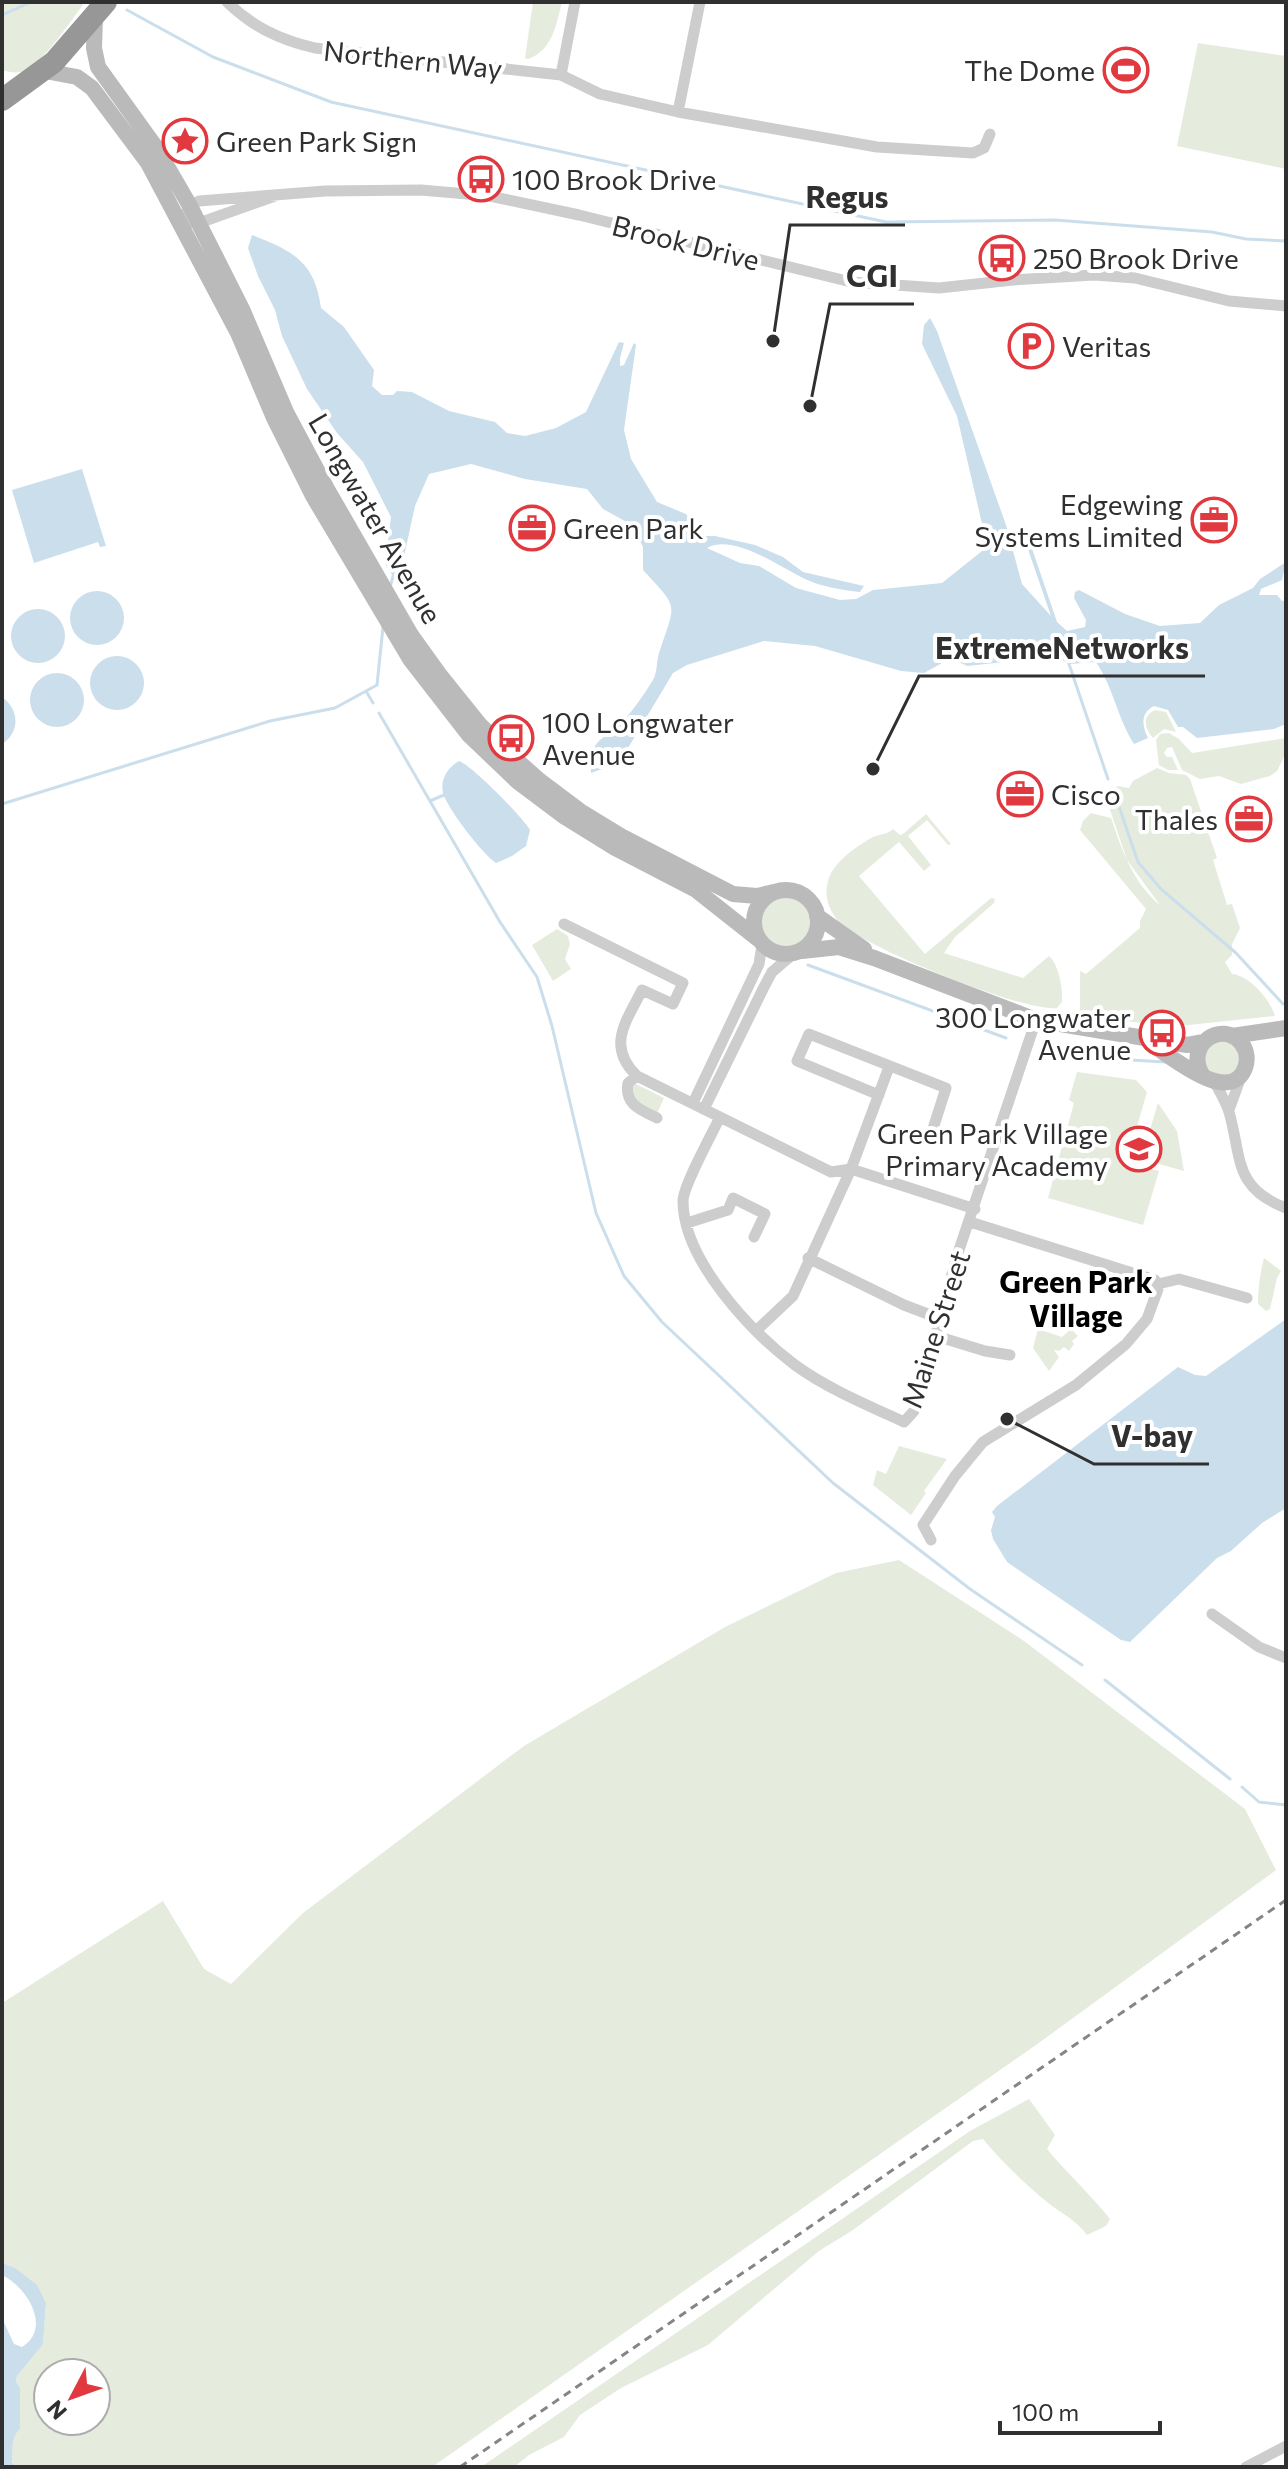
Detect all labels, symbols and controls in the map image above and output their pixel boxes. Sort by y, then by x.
street label: Northern Way [322,33,504,85]
sports icon: The Dome [1102,46,1150,94]
place label: The Dome [964,53,1095,87]
place icon: Green Park Sign [161,117,209,165]
place label: Green Park Sign [216,124,417,158]
bus stop icon: 100 Brook Drive [457,155,505,203]
place label: 100 Brook Drive [512,162,716,196]
callout: Regus [790,171,905,225]
text: Regus [805,177,889,214]
street label: Brook Drive [609,207,763,277]
bus stop icon: 250 Brook Drive [978,234,1026,282]
place label: 250 Brook Drive [1033,241,1239,275]
callout: CGI [830,250,914,304]
text: CGI [846,256,898,293]
parking icon: Veritas [1007,322,1055,370]
place label: Veritas [1062,329,1151,363]
street label: Longwater Avenue [302,407,450,629]
place label: Edgewing Systems Limited [975,487,1183,553]
office icon: Edgewing Systems Limited [1190,496,1238,544]
office icon: Green Park [508,504,556,552]
place label: Green Park [563,511,704,545]
callout: ExtremeNetworks [919,622,1205,676]
text: ExtremeNetworks [935,628,1189,665]
place label: 100 Longwater Avenue [542,705,734,771]
bus stop icon: 100 Longwater Avenue [487,714,535,762]
office icon: Cisco [996,770,1044,818]
place label: Cisco [1051,777,1121,811]
office icon: Thales [1225,795,1273,843]
place label: Thales [1135,802,1218,836]
place label: 300 Longwater Avenue [935,1000,1131,1066]
bus stop icon: 300 Longwater Avenue [1138,1009,1186,1057]
place label: Green Park Village Primary Academy [877,1116,1108,1182]
school or university icon: Green Park Village Primary Academy [1115,1125,1163,1173]
street label: Maine Street [894,1246,976,1412]
district label: Green Park Village [999,1262,1153,1333]
callout: V-bay [1094,1410,1209,1464]
text: V-bay [1111,1416,1194,1453]
north arrow [32,2357,112,2437]
scale bar [1000,2385,1160,2435]
text: N [41,2395,72,2426]
text: 100 m [1012,2397,1079,2426]

